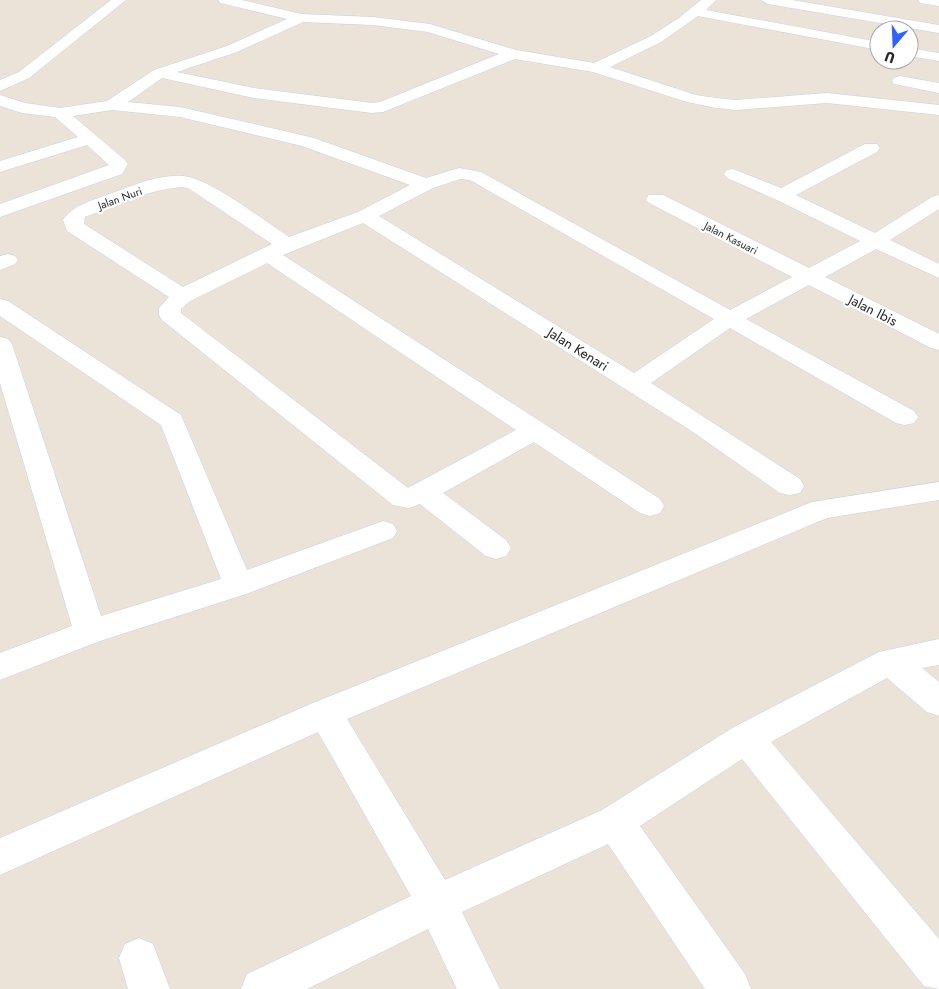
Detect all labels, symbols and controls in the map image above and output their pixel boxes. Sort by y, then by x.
north arrow [869,20,919,70]
text: U [882,46,898,68]
street label: Jalan Nuri [94,183,144,214]
street label: Jalan Kasuari [700,217,761,258]
street label: Jalan Ibis [843,288,901,331]
street label: Jalan Kenari [542,321,612,376]

